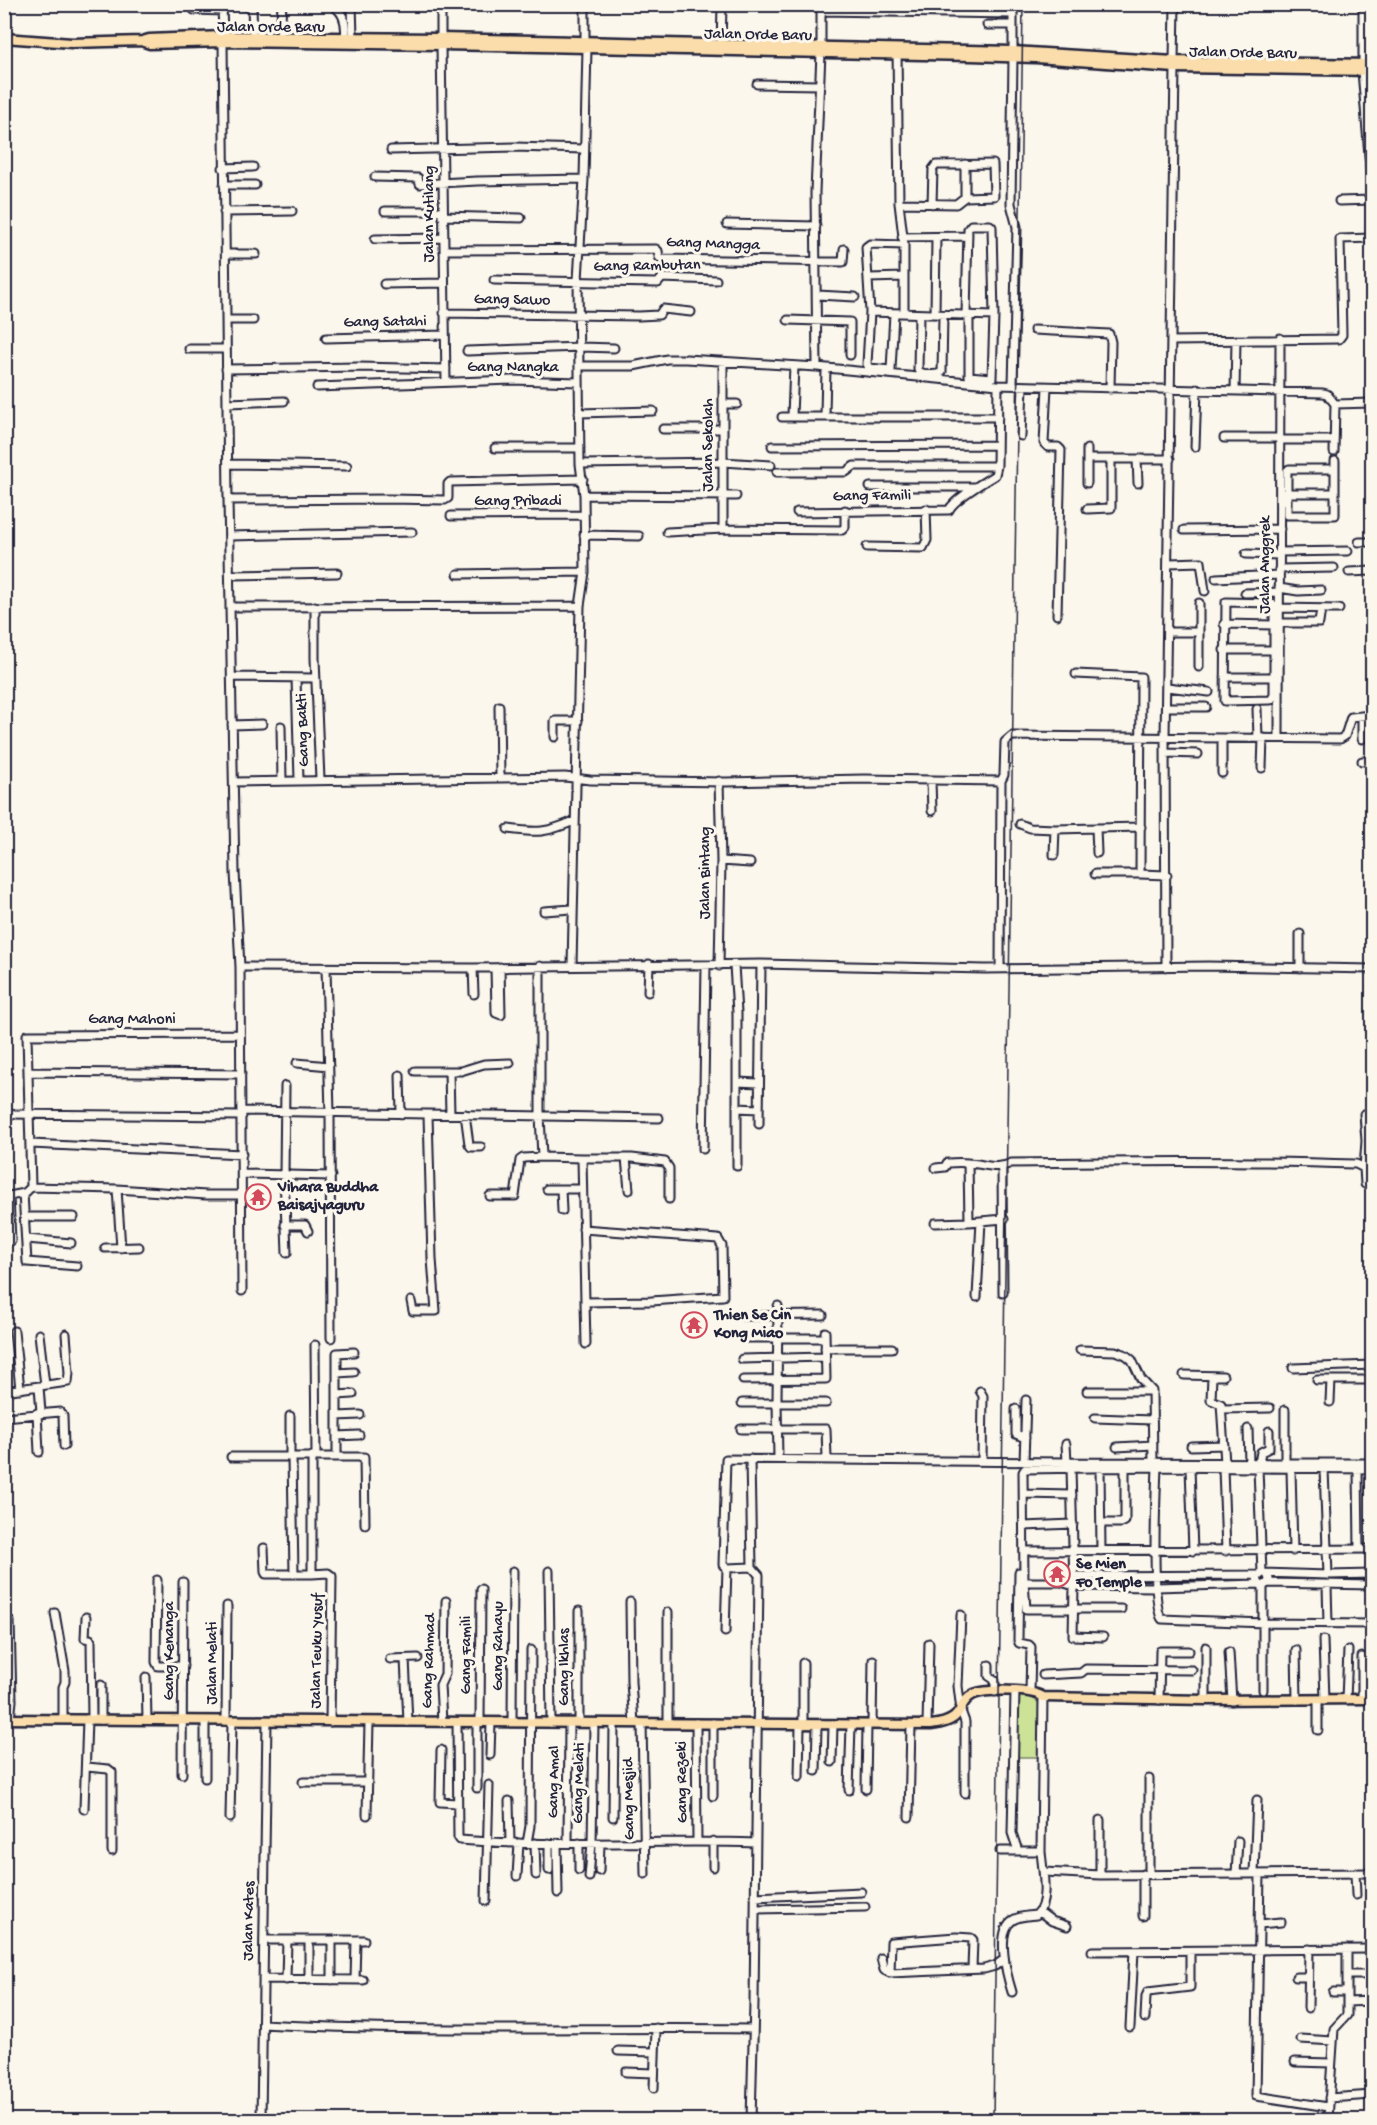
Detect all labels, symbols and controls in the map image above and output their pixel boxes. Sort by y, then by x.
street label: Jalan Orde Baru [217,19,326,38]
street label: Jalan Orde Baru [704,26,813,46]
street label: Jalan Orde Baru [1189,44,1298,64]
street label: Jalan Kutilang [421,166,440,262]
street label: Gang Mangga [666,234,761,256]
street label: Gang Rambutan [593,257,701,277]
street label: Gang Sawo [474,291,550,311]
street label: Gang Satahi [343,313,427,333]
street label: Gang Nangka [467,359,560,378]
street label: Jalan Sekolah [700,398,719,492]
street label: Gang Famili [833,487,911,507]
street label: Gang Pribadi [474,493,562,512]
street label: Jalan Anggrek [1257,514,1276,614]
street label: Gang Bakti [293,693,315,767]
street label: Jalan Bintang [697,827,716,919]
street label: Gang Mahoni [88,1011,176,1030]
place label: Vihara Buddha Baisajyaguru [277,1179,379,1216]
temple icon: Vihara Buddha Baisajyaguru [243,1182,273,1212]
place label: Thien Se Cin Kong Miao [712,1307,791,1344]
temple icon: Thien Se Cin Kong Miao [679,1310,709,1340]
place label: Se Mien Fo Temple [1075,1556,1142,1593]
temple icon: Se Mien Fo Temple [1042,1559,1072,1589]
street label: Jalan Teuku Yusuf [308,1592,329,1709]
street label: Gang Kenanga [161,1601,180,1700]
street label: Gang Rahayu [490,1601,509,1691]
street label: Gang Rahmad [419,1612,441,1709]
street label: Gang Famili [458,1616,477,1694]
street label: Jalan Melati [204,1622,223,1704]
street label: Gang Ikhlas [556,1627,575,1706]
street label: Gang Rezeki [673,1741,693,1823]
street label: Gang Melati [570,1742,590,1824]
street label: Gang Amal [545,1746,565,1818]
street label: Gang Mesjid [620,1756,640,1840]
street label: Jalan Kates [240,1880,260,1961]

